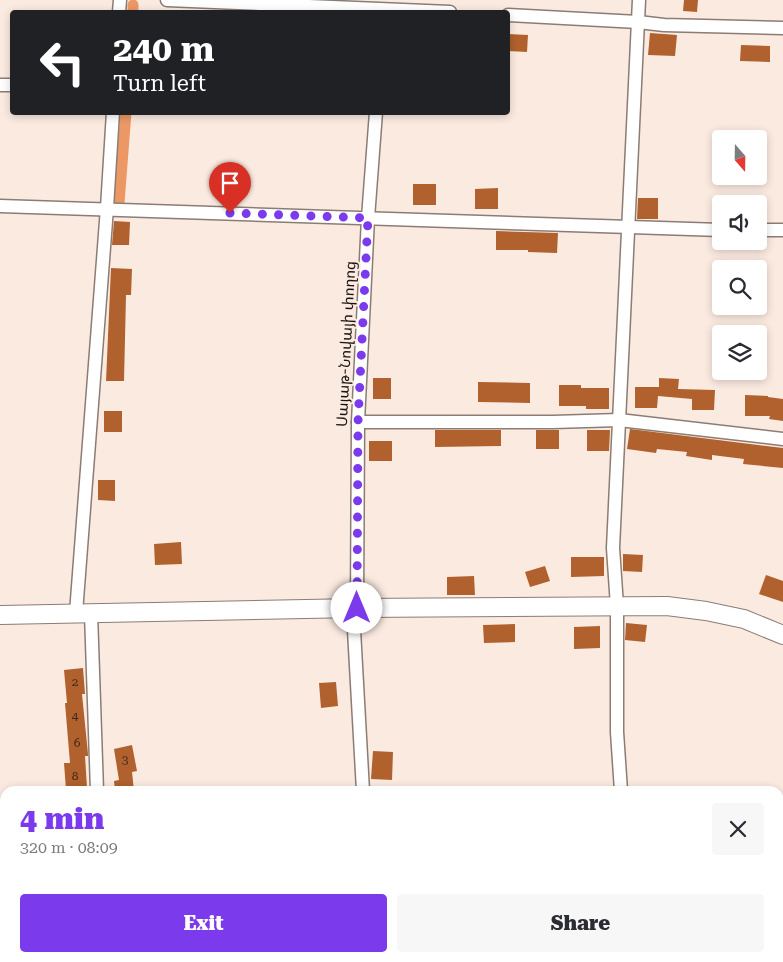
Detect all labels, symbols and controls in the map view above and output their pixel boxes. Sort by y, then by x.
text: 240 m [113,29,214,70]
icon: left [30,30,95,95]
text: Turn left [113,71,206,96]
north arrow [712,130,768,185]
map controls [712,130,767,380]
pin [209,162,251,213]
icon: arrive [216,169,244,197]
button: sound [712,195,767,250]
street label: Սայաթ-Նովայի փողոց [333,260,359,428]
button: search [712,260,767,315]
button: layers [712,325,767,380]
position arrow [330,581,382,633]
house number: 2 [72,675,79,689]
house number: 4 [72,709,79,723]
house number: 6 [74,736,81,750]
house number: 3 [122,753,129,767]
house number: 8 [72,769,79,783]
text: 4 min [20,801,104,836]
button: close [712,803,764,855]
text: 320 m · 08:09 [20,838,118,857]
button: Exit [20,894,387,952]
button: Share [397,894,764,952]

